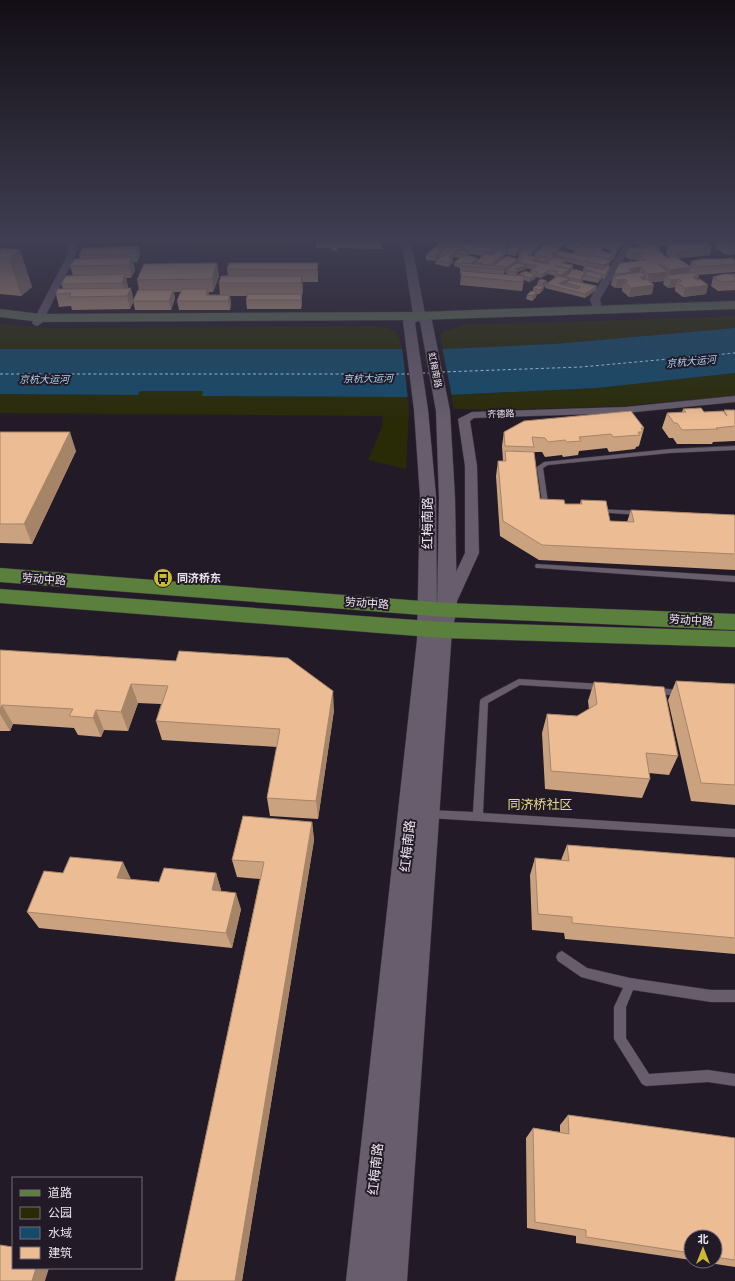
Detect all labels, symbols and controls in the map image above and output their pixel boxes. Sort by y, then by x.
street label: 虹梅南路 [426,351,444,389]
water label: 京杭大运河 [666,353,719,371]
water label: 京杭大运河 [343,372,395,386]
water label: 京杭大运河 [19,373,71,387]
street label: 齐德路 [487,408,515,420]
street label: 红梅南路 [419,497,437,549]
bus stop icon: 同济桥东 [152,567,174,589]
street label: 劳动中路 [21,570,66,589]
place label: 同济桥东 [177,571,221,586]
street label: 劳动中路 [344,594,389,613]
street label: 劳动中路 [669,612,713,629]
district label: 同济桥社区 [507,796,573,814]
street label: 红梅南路 [396,819,420,873]
street label: 红梅南路 [364,1142,388,1196]
legend [12,1177,142,1269]
text: 道路 [48,1185,72,1201]
text: 公园 [48,1205,72,1221]
text: 水域 [48,1225,72,1241]
north arrow [683,1229,723,1269]
text: 北 [698,1232,709,1247]
text: 建筑 [48,1245,72,1261]

